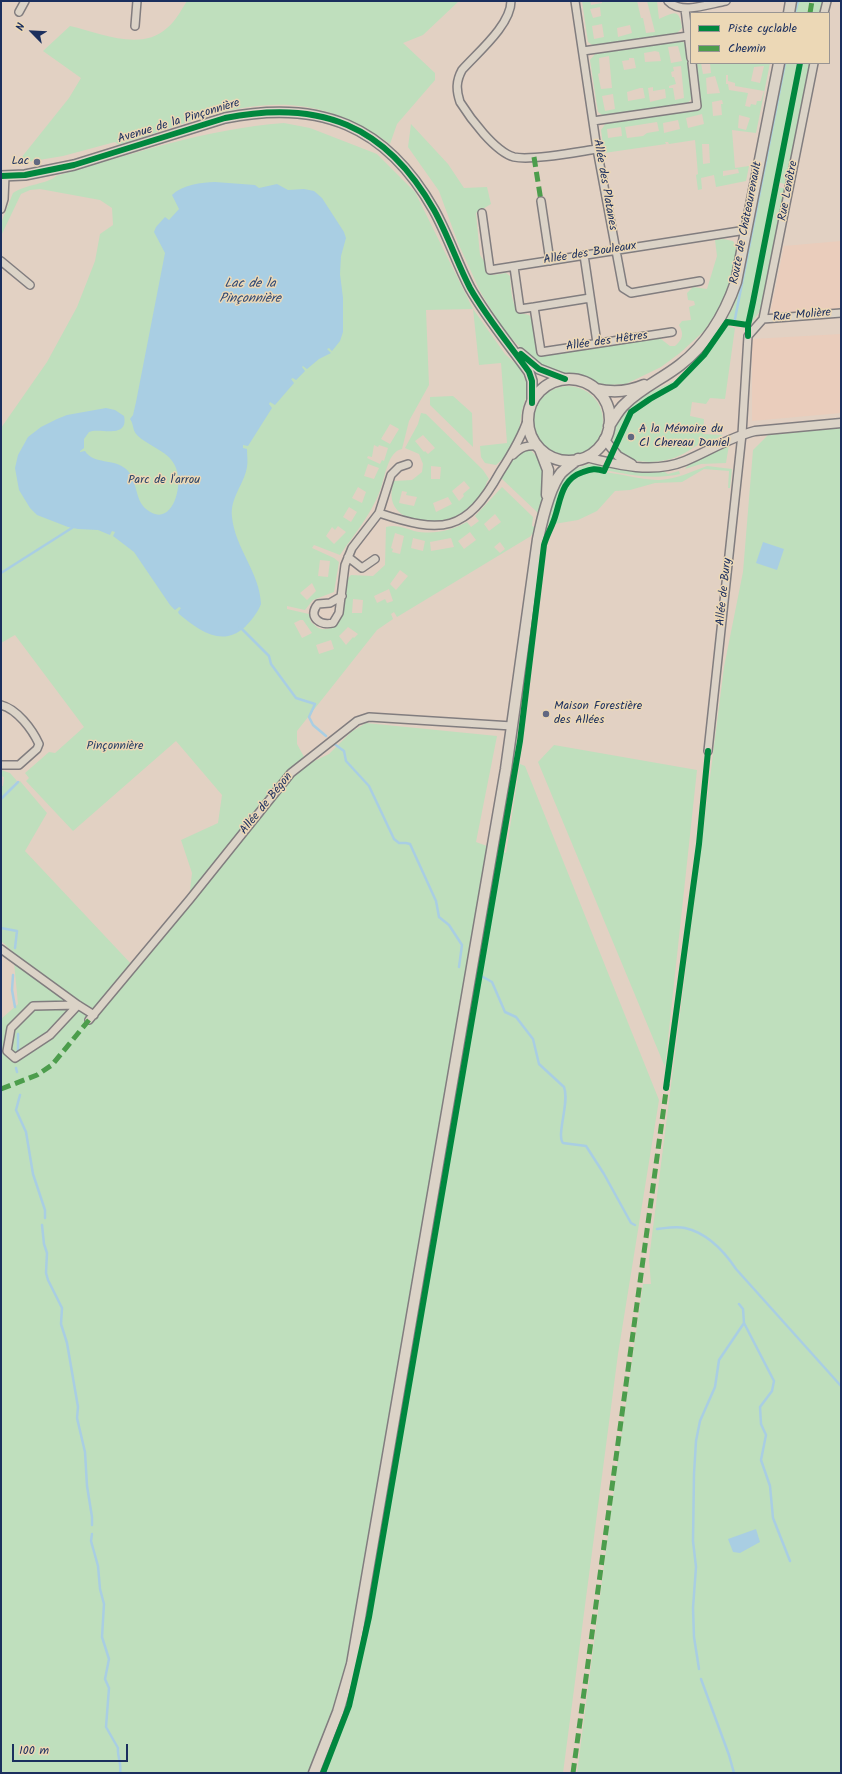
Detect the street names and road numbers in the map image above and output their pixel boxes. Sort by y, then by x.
street label: Avenue de la Pinçonnière [116,97,242,147]
street label: Allée des Platanes [589,138,619,232]
street label: Route de Châteaurenault [728,160,766,286]
street label: Rue Lenôtre [776,160,802,222]
street label: Allée des Bouleaux [543,240,637,268]
street label: Rue Molière [772,306,832,326]
street label: Allée des Hêtres [565,329,649,355]
street label: Allée de Bury [714,558,736,626]
street label: Allée de Bégon [238,770,296,838]

